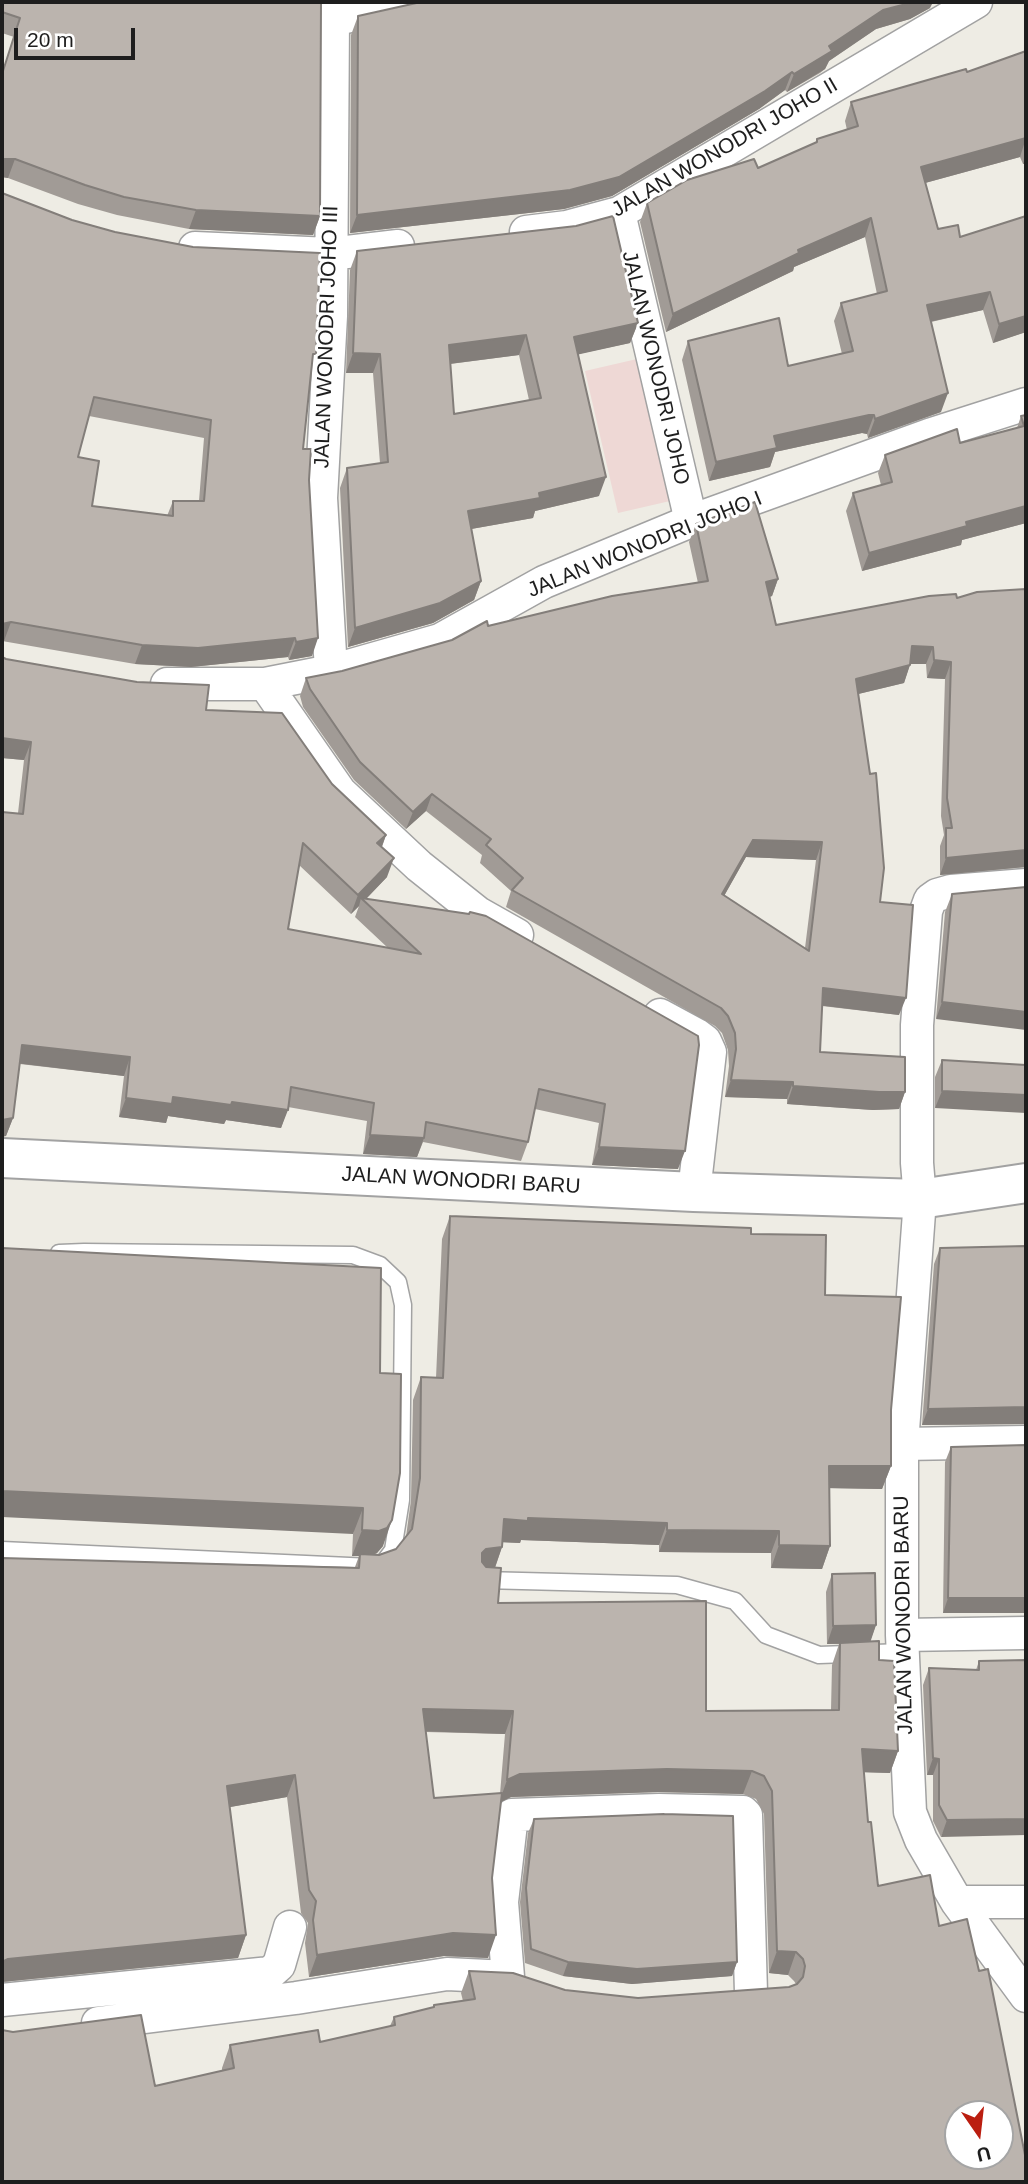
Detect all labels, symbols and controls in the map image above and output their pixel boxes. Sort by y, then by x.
scale bar [18,14,138,58]
text: 20 m [27,28,74,51]
street label: JALAN WONODRI JOHO II [608,73,842,223]
street label: JALAN WONODRI JOHO III [310,205,344,469]
street label: JALAN WONODRI JOHO [616,249,694,487]
street label: JALAN WONODRI JOHO I [524,486,766,604]
street label: JALAN WONODRI BARU [341,1162,581,1200]
street label: JALAN WONODRI BARU [889,1495,919,1735]
north arrow [944,2100,1014,2170]
text: U [975,2142,993,2166]

